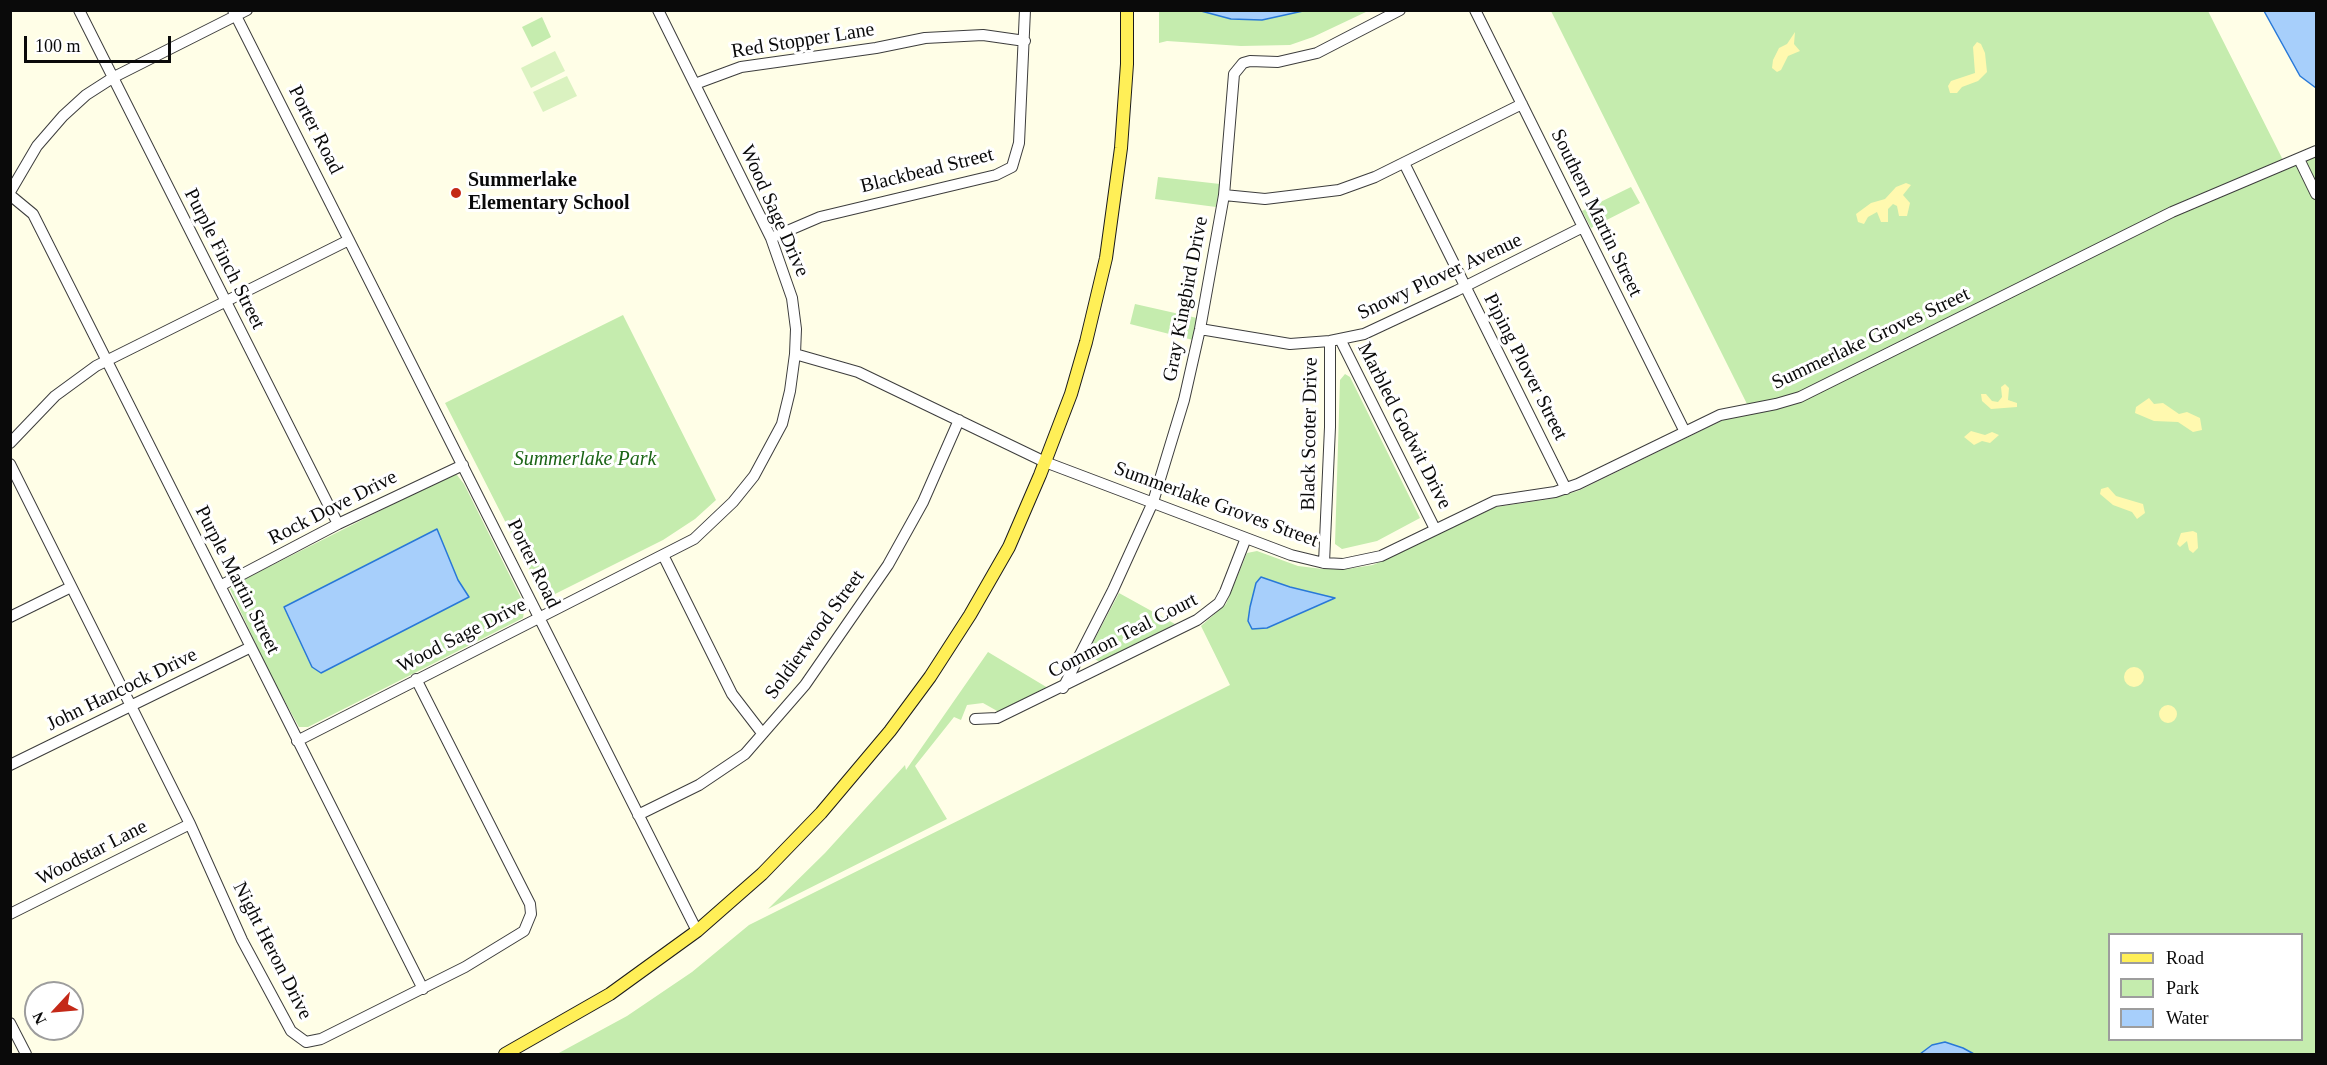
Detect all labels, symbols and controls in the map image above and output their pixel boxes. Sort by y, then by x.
street label: Red Stopper Lane [730,18,876,64]
scale bar [27,24,174,62]
text: 100 m [35,36,81,56]
street label: Porter Road [282,82,348,178]
street label: Southern Martin Street [1545,125,1647,301]
street label: Wood Sage Drive [734,141,814,281]
street label: Blackbead Street [858,143,996,199]
place label: Summerlake Elementary School [468,169,630,216]
street label: Purple Finch Street [178,185,270,333]
marker: Summerlake Elementary School [449,186,463,200]
street label: Gray Kingbird Drive [1158,214,1214,384]
street label: Snowy Plover Avenue [1354,228,1526,326]
street label: Summerlake Groves Street [1768,283,1974,395]
street label: Piping Plover Street [1478,290,1572,444]
street label: Marbled Godwit Drive [1352,339,1456,513]
street label: Black Scoter Drive [1297,357,1323,511]
park label: Summerlake Park [514,448,656,472]
street label: Summerlake Groves Street [1111,457,1321,553]
street label: Rock Dove Drive [265,465,401,551]
street label: Purple Martin Street [189,502,285,658]
street label: Porter Road [501,516,565,612]
street label: Soldierwood Street [760,566,870,704]
street label: Common Teal Court [1044,588,1202,684]
street label: Wood Sage Drive [393,593,531,679]
street label: John Hancock Drive [43,643,201,737]
street label: Woodstar Lane [33,815,151,891]
street label: Night Heron Drive [227,878,317,1024]
legend [2108,933,2303,1041]
text: Road [2166,948,2204,968]
text: Park [2166,978,2199,998]
north arrow [24,981,84,1041]
text: Water [2166,1008,2209,1028]
text: N [29,1009,49,1027]

